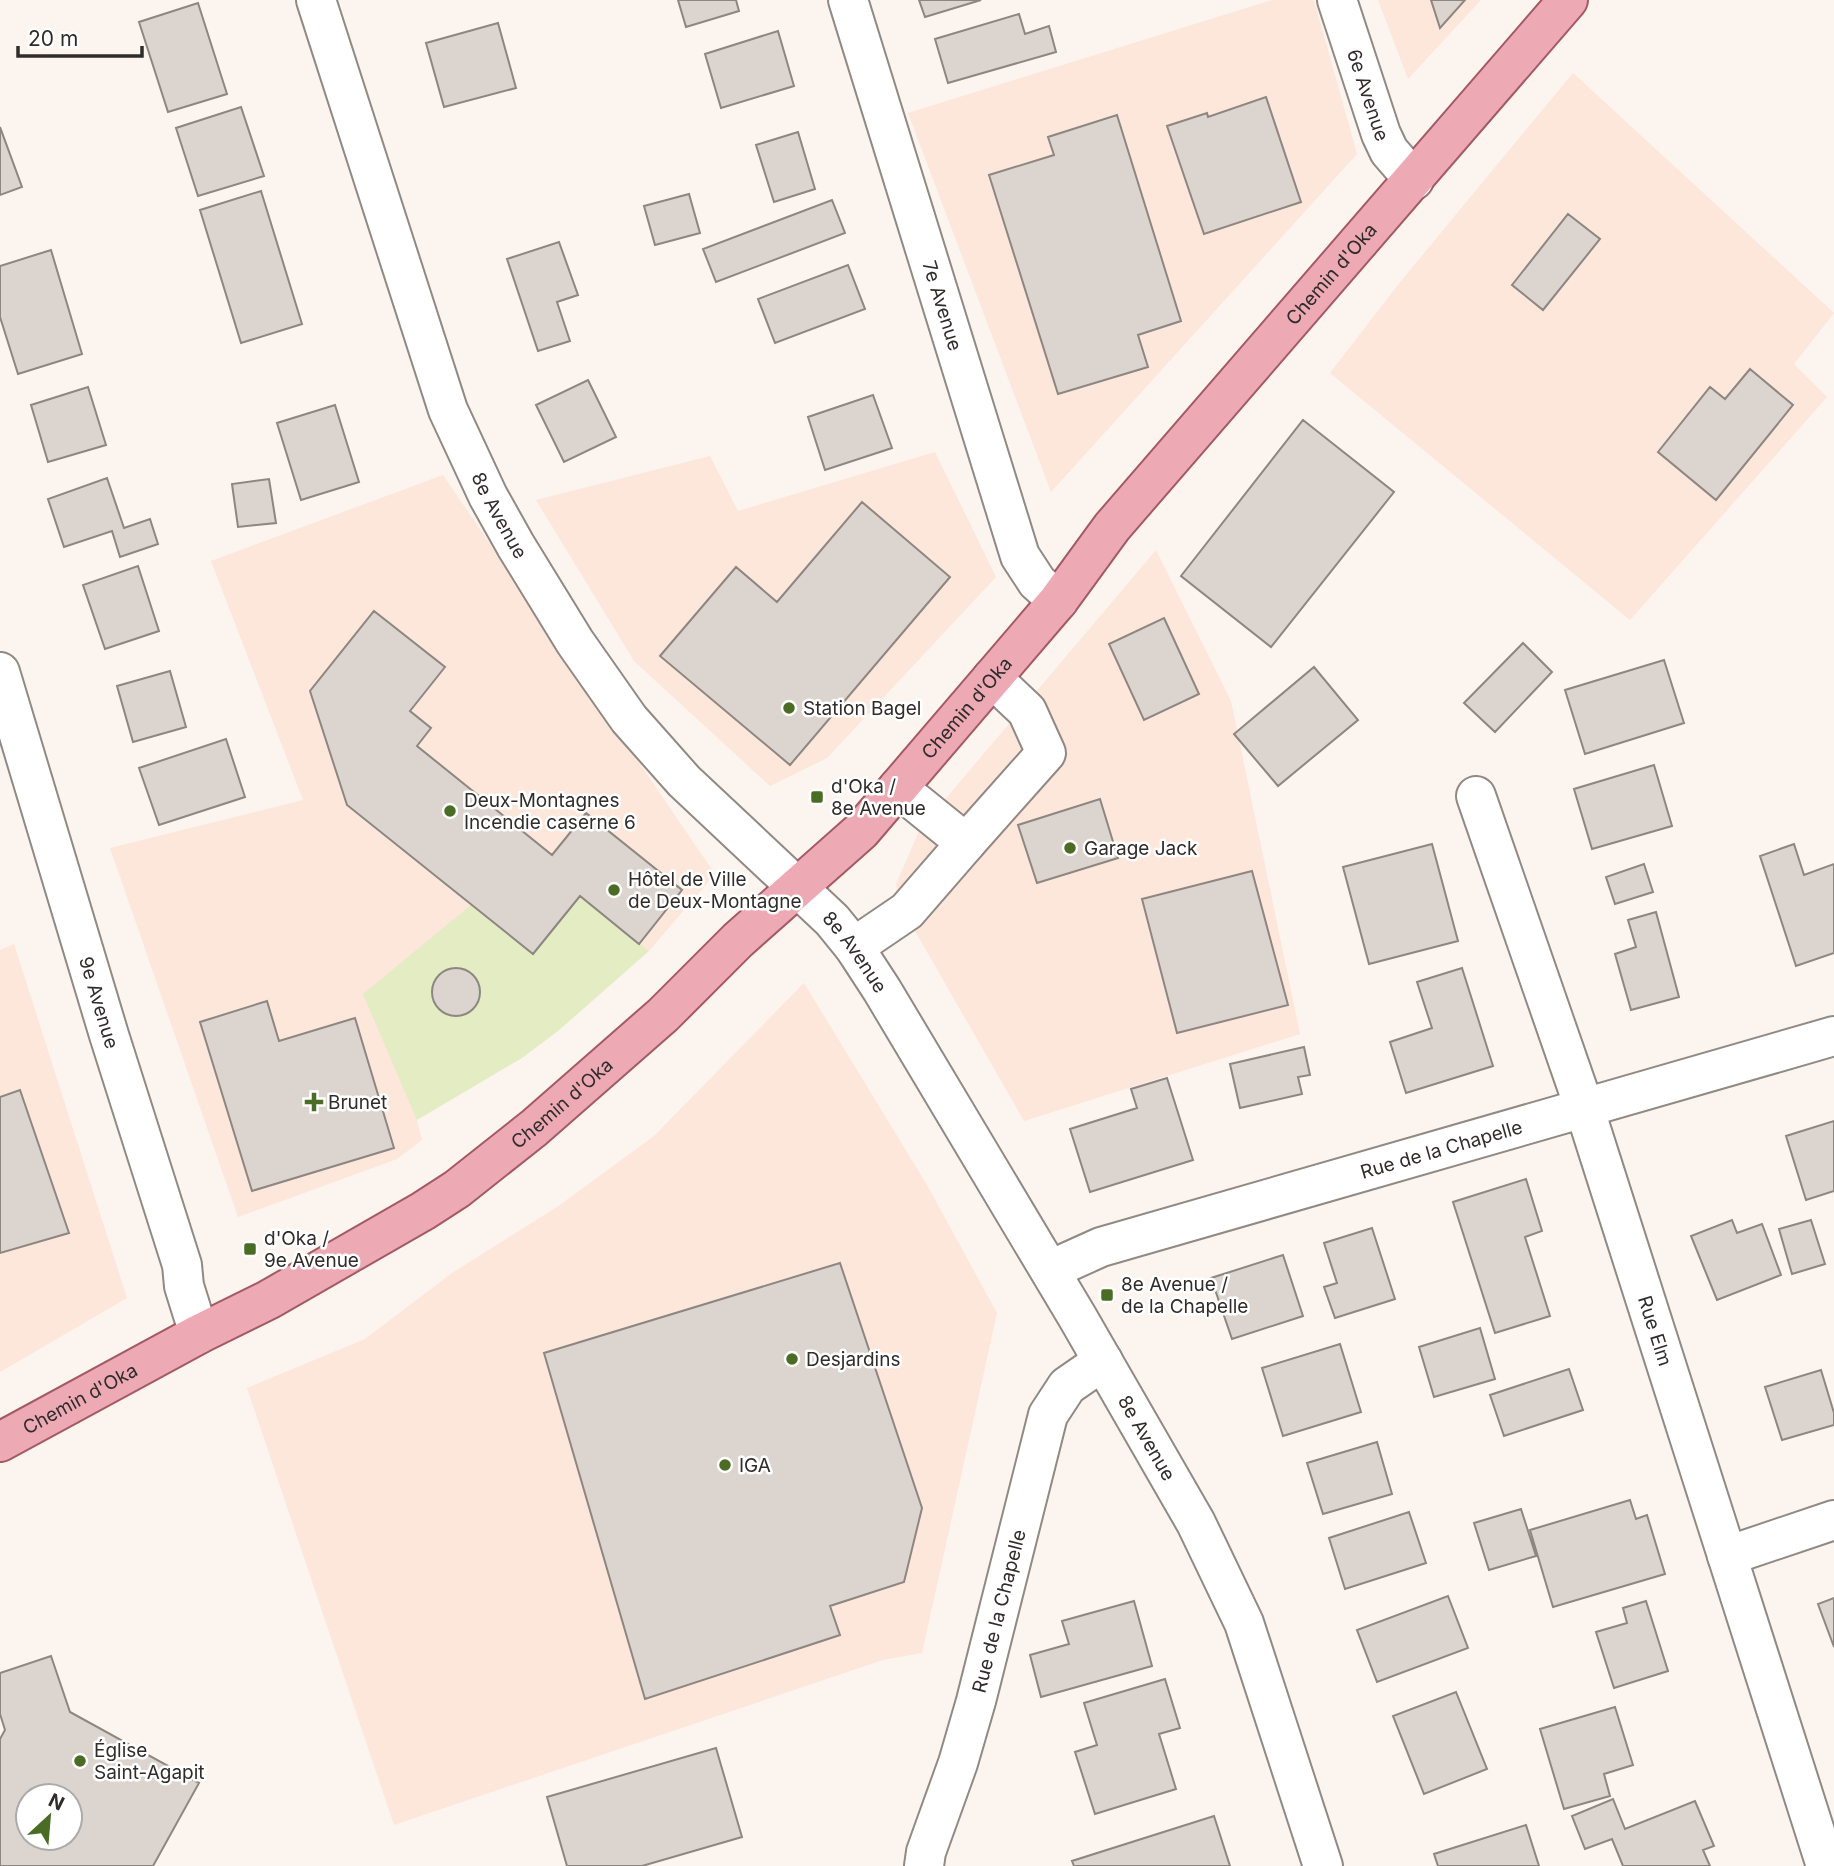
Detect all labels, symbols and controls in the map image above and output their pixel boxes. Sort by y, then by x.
scale bar [18,14,142,58]
text: 20 m [28,26,78,51]
street label: 6e Avenue [1342,46,1394,145]
street label: Chemin d'Oka [1281,219,1382,330]
street label: 7e Avenue [917,258,967,354]
street label: 8e Avenue [467,469,532,563]
street label: Chemin d'Oka [917,652,1017,764]
place label: Station Bagel [803,697,921,720]
marker: Station Bagel [781,700,797,716]
place label: d'Oka / 8e Avenue [831,775,926,820]
place label: Deux-Montagnes Incendie caserne 6 [464,789,636,834]
marker: d'Oka / 8e Avenue [809,789,825,805]
marker: Deux-Montagnes Incendie caserne 6 [442,803,458,819]
place label: Garage Jack [1084,837,1198,860]
marker: Garage Jack [1062,840,1078,856]
place label: Hôtel de Ville de Deux-Montagne [628,868,801,913]
marker: Hôtel de Ville de Deux-Montagne [606,882,622,898]
street label: 8e Avenue [818,906,892,997]
street label: 9e Avenue [74,954,124,1051]
street label: Chemin d'Oka [507,1053,618,1154]
place label: Brunet [328,1091,387,1114]
marker: Brunet [306,1094,322,1110]
street label: Rue de la Chapelle [1358,1115,1525,1184]
place label: d'Oka / 9e Avenue [264,1227,359,1272]
marker: d'Oka / 9e Avenue [242,1241,258,1257]
place label: 8e Avenue / de la Chapelle [1121,1273,1248,1318]
marker: 8e Avenue / de la Chapelle [1099,1287,1115,1303]
street label: Rue Elm [1633,1293,1677,1369]
place label: Desjardins [806,1348,900,1371]
marker: Desjardins [784,1351,800,1367]
street label: Chemin d'Oka [19,1359,142,1439]
street label: 8e Avenue [1113,1391,1180,1485]
place label: IGA [739,1454,771,1477]
marker: IGA [717,1457,733,1473]
street label: Rue de la Chapelle [968,1527,1031,1695]
place label: Église Saint-Agapit [94,1738,205,1784]
marker: Église Saint-Agapit [72,1753,88,1769]
north arrow [14,1782,84,1852]
text: N [45,1789,68,1816]

